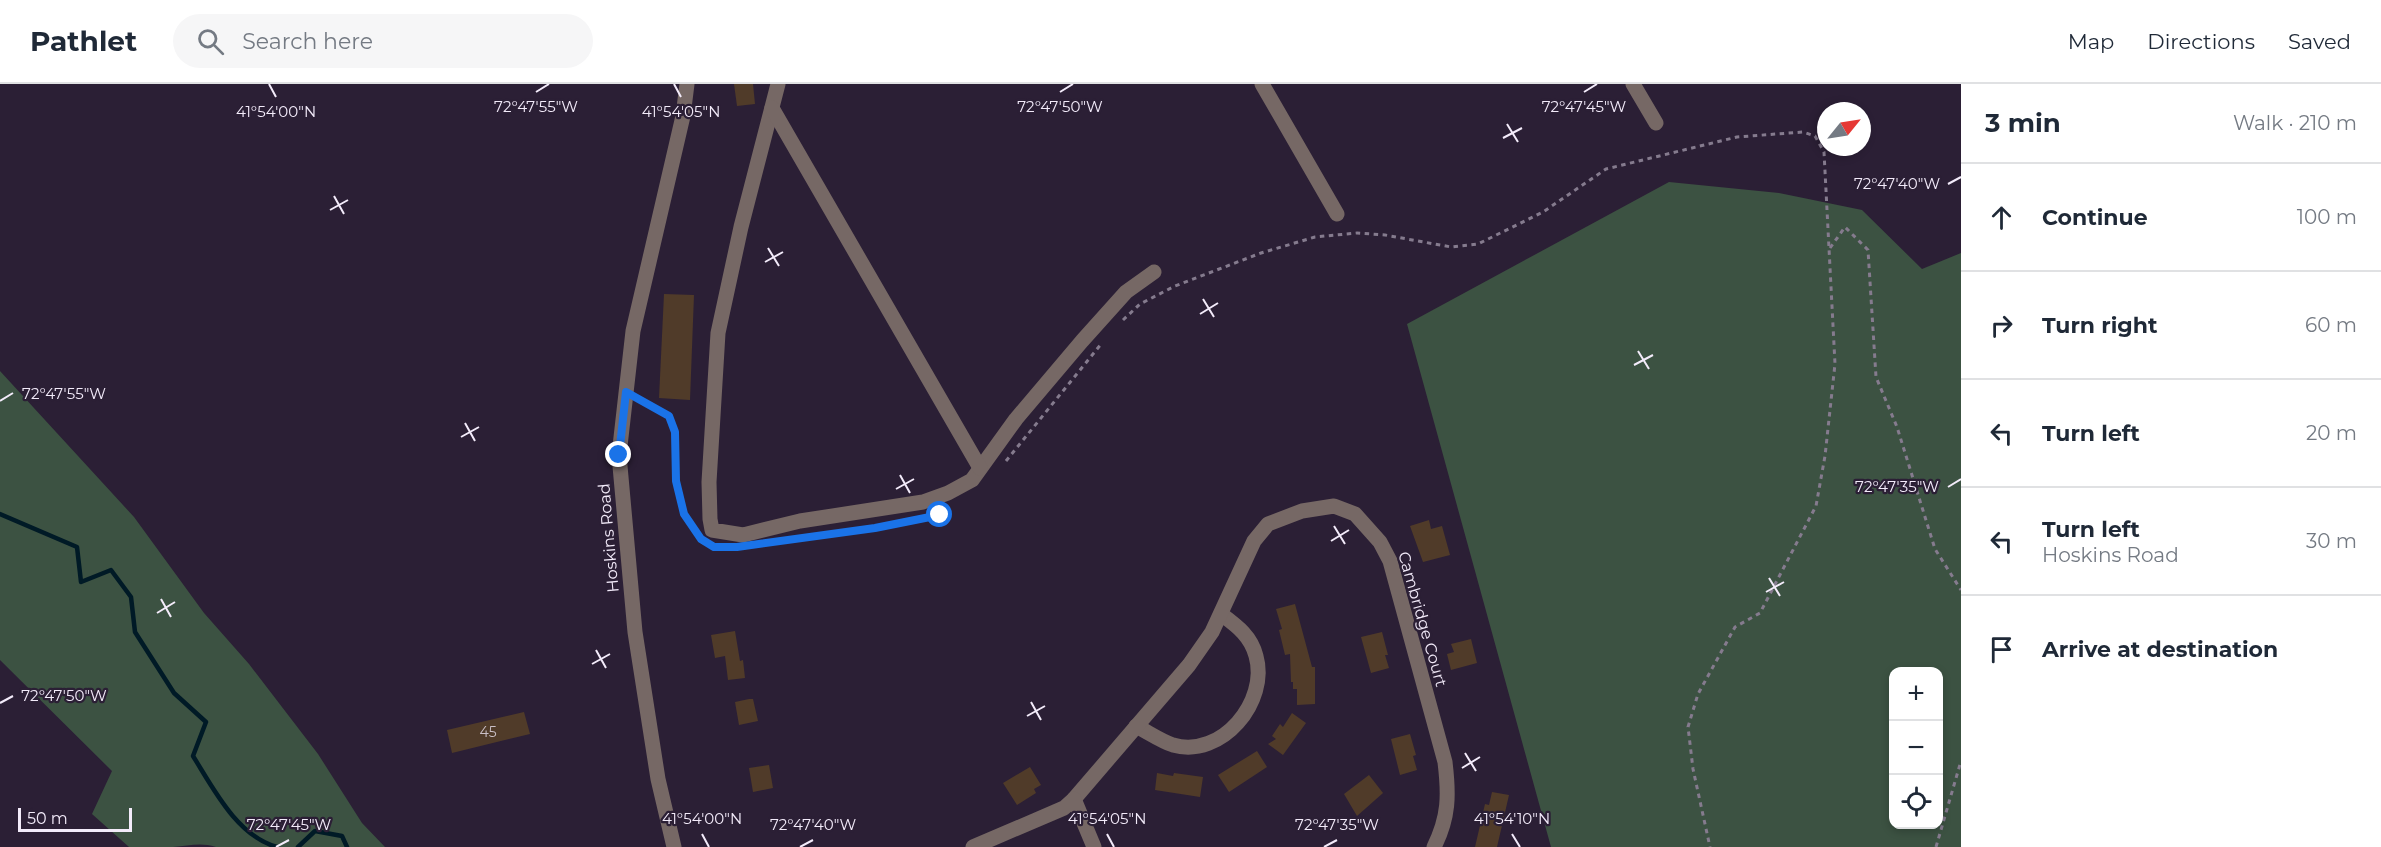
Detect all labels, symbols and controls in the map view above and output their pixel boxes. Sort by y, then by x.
search box [173,14,593,68]
text: Pathlet [30,24,137,58]
icon: search [194,25,227,58]
text: Search here [242,28,373,55]
text: Map [2068,29,2114,54]
text: Directions [2147,29,2255,54]
text: Saved [2288,29,2351,54]
text: 72°47'55"W [494,97,578,116]
text: 72°47'50"W [1017,97,1103,116]
text: 72°47'45"W [1542,97,1627,116]
text: 41°54'00"N [236,102,316,121]
text: 41°54'05"N [642,102,720,121]
north arrow [1817,102,1871,156]
text: 3 min [1985,107,2061,139]
text: Walk · 210 m [2233,111,2357,135]
text: 72°47'40"W [1854,174,1940,193]
icon: ahead [1985,201,2018,234]
text: Continue [2042,204,2148,231]
text: 100 m [2297,205,2357,229]
icon: right [1985,309,2018,342]
text: Turn right [2042,312,2157,339]
text: 60 m [2305,313,2357,337]
text: 72°47'55"W [22,384,106,403]
icon: left [1985,417,2018,450]
text: Turn left [2042,420,2140,447]
text: 20 m [2306,421,2357,445]
route end [605,441,631,467]
text: 72°47'35"W [1855,477,1939,496]
street label: Hoskins Road [594,483,623,593]
route start [926,501,952,527]
text: Turn left [2042,516,2140,543]
icon: left [1985,525,2018,558]
text: 30 m [2306,529,2357,553]
text: Hoskins Road [2042,543,2179,567]
street label: Cambridge Court [1394,549,1451,689]
icon: arrive [1985,633,2018,666]
text: Arrive at destination [2042,636,2278,663]
map controls [1889,667,1943,829]
button: + [1889,667,1943,721]
text: 72°47'50"W [21,686,107,705]
button: − [1889,721,1943,775]
house number: 45 [479,723,497,741]
button: locate [1889,775,1943,829]
scale bar [18,805,132,832]
text: 50 m [27,809,68,828]
text: 41°54'00"N [662,809,742,828]
text: 41°54'05"N [1068,809,1146,828]
text: 41°54'10"N [1474,809,1550,828]
text: 72°47'45"W [247,815,332,834]
text: 72°47'40"W [770,815,856,834]
text: 72°47'35"W [1295,815,1379,834]

